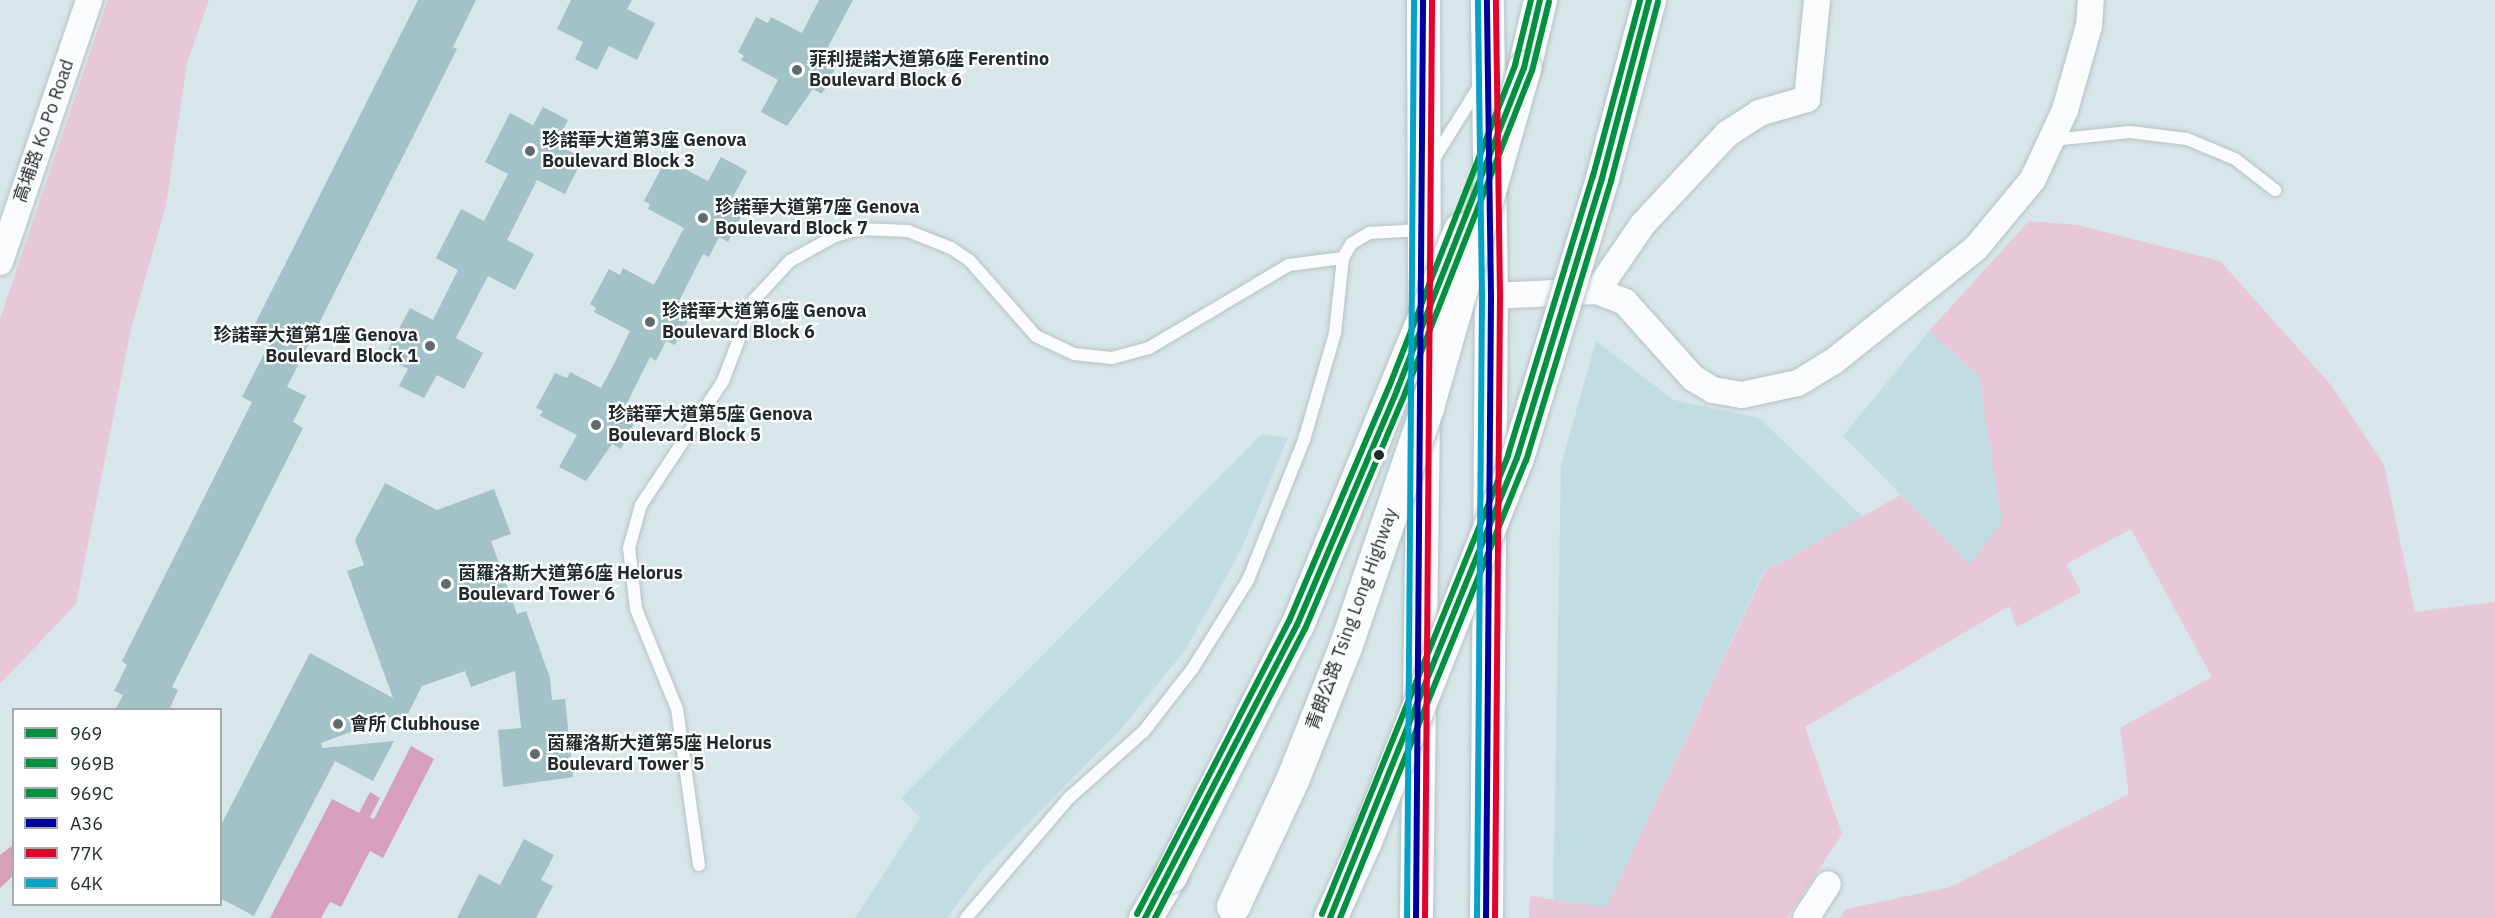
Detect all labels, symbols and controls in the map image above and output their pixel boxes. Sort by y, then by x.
place label: 菲利提諾大道第6座 Ferentino Boulevard Block 6 [809,49,1049,92]
street label: 高埔路 Ko Po Road [9,57,79,205]
marker: 菲利提諾大道第6座 Ferentino Boulevard Block 6 [790,63,804,77]
place label: 珍諾華大道第3座 Genova Boulevard Block 3 [542,130,747,172]
marker: 珍諾華大道第3座 Genova Boulevard Block 3 [523,144,537,158]
place label: 珍諾華大道第7座 Genova Boulevard Block 7 [715,197,920,240]
marker: 珍諾華大道第7座 Genova Boulevard Block 7 [696,211,710,225]
place label: 珍諾華大道第6座 Genova Boulevard Block 6 [662,301,867,344]
marker: 珍諾華大道第6座 Genova Boulevard Block 6 [643,315,657,329]
place label: 珍諾華大道第1座 Genova Boulevard Block 1 [213,325,418,368]
marker: 珍諾華大道第1座 Genova Boulevard Block 1 [423,339,437,353]
place label: 珍諾華大道第5座 Genova Boulevard Block 5 [608,404,813,446]
marker: 珍諾華大道第5座 Genova Boulevard Block 5 [589,418,603,432]
unlabelled marker [1373,449,1385,461]
street label: 青朗公路 Tsing Long Highway [1302,505,1402,733]
place label: 茵羅洛斯大道第6座 Helorus Boulevard Tower 6 [458,563,683,606]
marker: 茵羅洛斯大道第6座 Helorus Boulevard Tower 6 [439,577,453,591]
legend [12,708,222,906]
place label: 會所 Clubhouse [350,713,480,735]
marker: 會所 Clubhouse [331,717,345,731]
text: 969 [70,722,102,745]
place label: 茵羅洛斯大道第5座 Helorus Boulevard Tower 5 [547,733,772,776]
marker: 茵羅洛斯大道第5座 Helorus Boulevard Tower 5 [528,747,542,761]
text: 969B [70,752,114,775]
text: 969C [70,782,114,805]
text: A36 [70,812,103,835]
text: 77K [70,842,103,865]
text: 64K [70,872,103,895]

